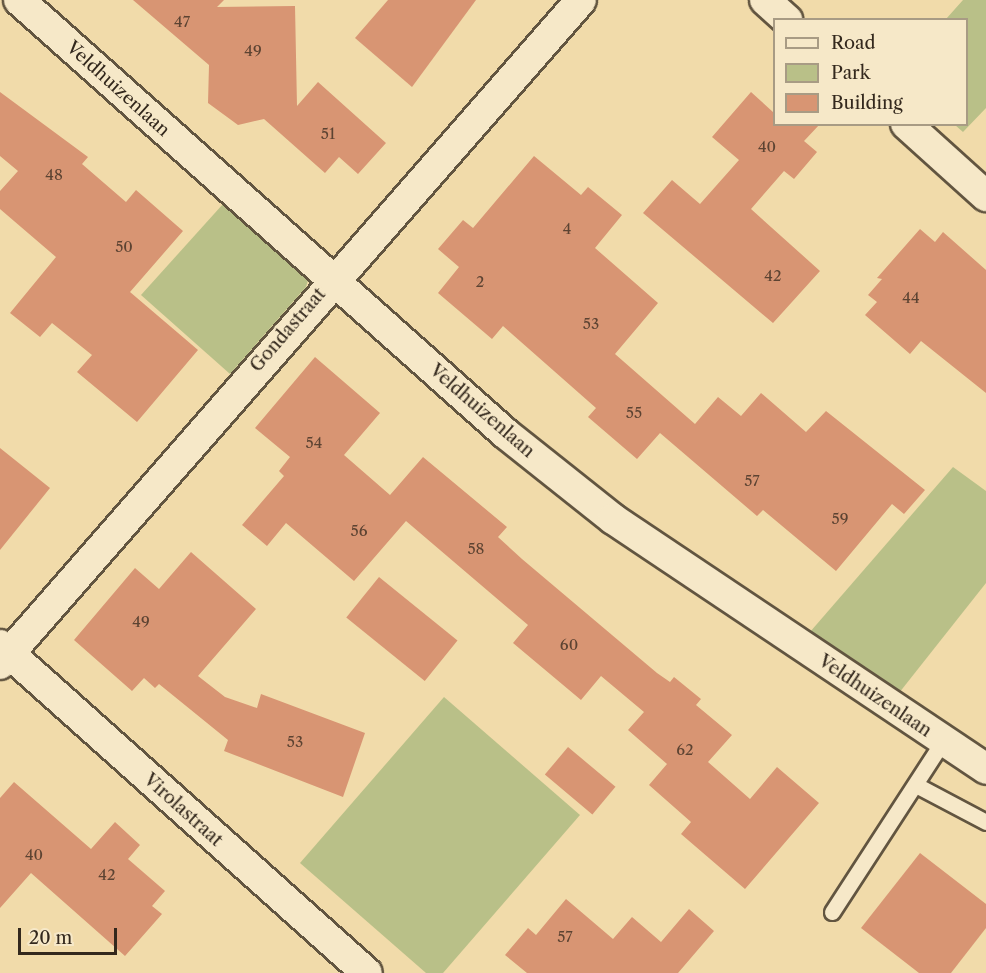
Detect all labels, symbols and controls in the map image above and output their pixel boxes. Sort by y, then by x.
house number: 47 [174,13,190,31]
legend [773,18,968,126]
text: Road [831,32,876,54]
street label: Veldhuizenlaan [62,37,174,141]
house number: 49 [244,42,262,60]
text: Park [831,62,870,84]
text: Building [831,92,903,114]
house number: 51 [321,125,335,143]
house number: 40 [758,138,776,156]
house number: 48 [45,166,63,184]
house number: 4 [563,220,571,238]
house number: 50 [115,238,133,256]
house number: 42 [764,267,782,285]
house number: 2 [476,273,484,291]
street label: Gondastraat [246,284,330,376]
house number: 44 [902,289,920,307]
house number: 53 [583,315,599,333]
street label: Veldhuizenlaan [425,360,539,462]
house number: 55 [626,404,642,422]
house number: 54 [306,434,322,452]
house number: 57 [744,472,760,490]
house number: 59 [832,510,848,528]
house number: 56 [351,522,367,540]
house number: 58 [467,540,485,558]
house number: 49 [132,613,150,631]
house number: 60 [560,636,578,654]
street label: Veldhuizenlaan [814,650,936,742]
house number: 53 [287,733,303,751]
house number: 62 [676,741,694,759]
street label: Virolastraat [139,769,227,851]
house number: 40 [25,846,43,864]
house number: 42 [98,866,116,884]
scale bar [21,916,120,954]
text: 20 m [29,927,72,949]
house number: 57 [557,928,573,946]

